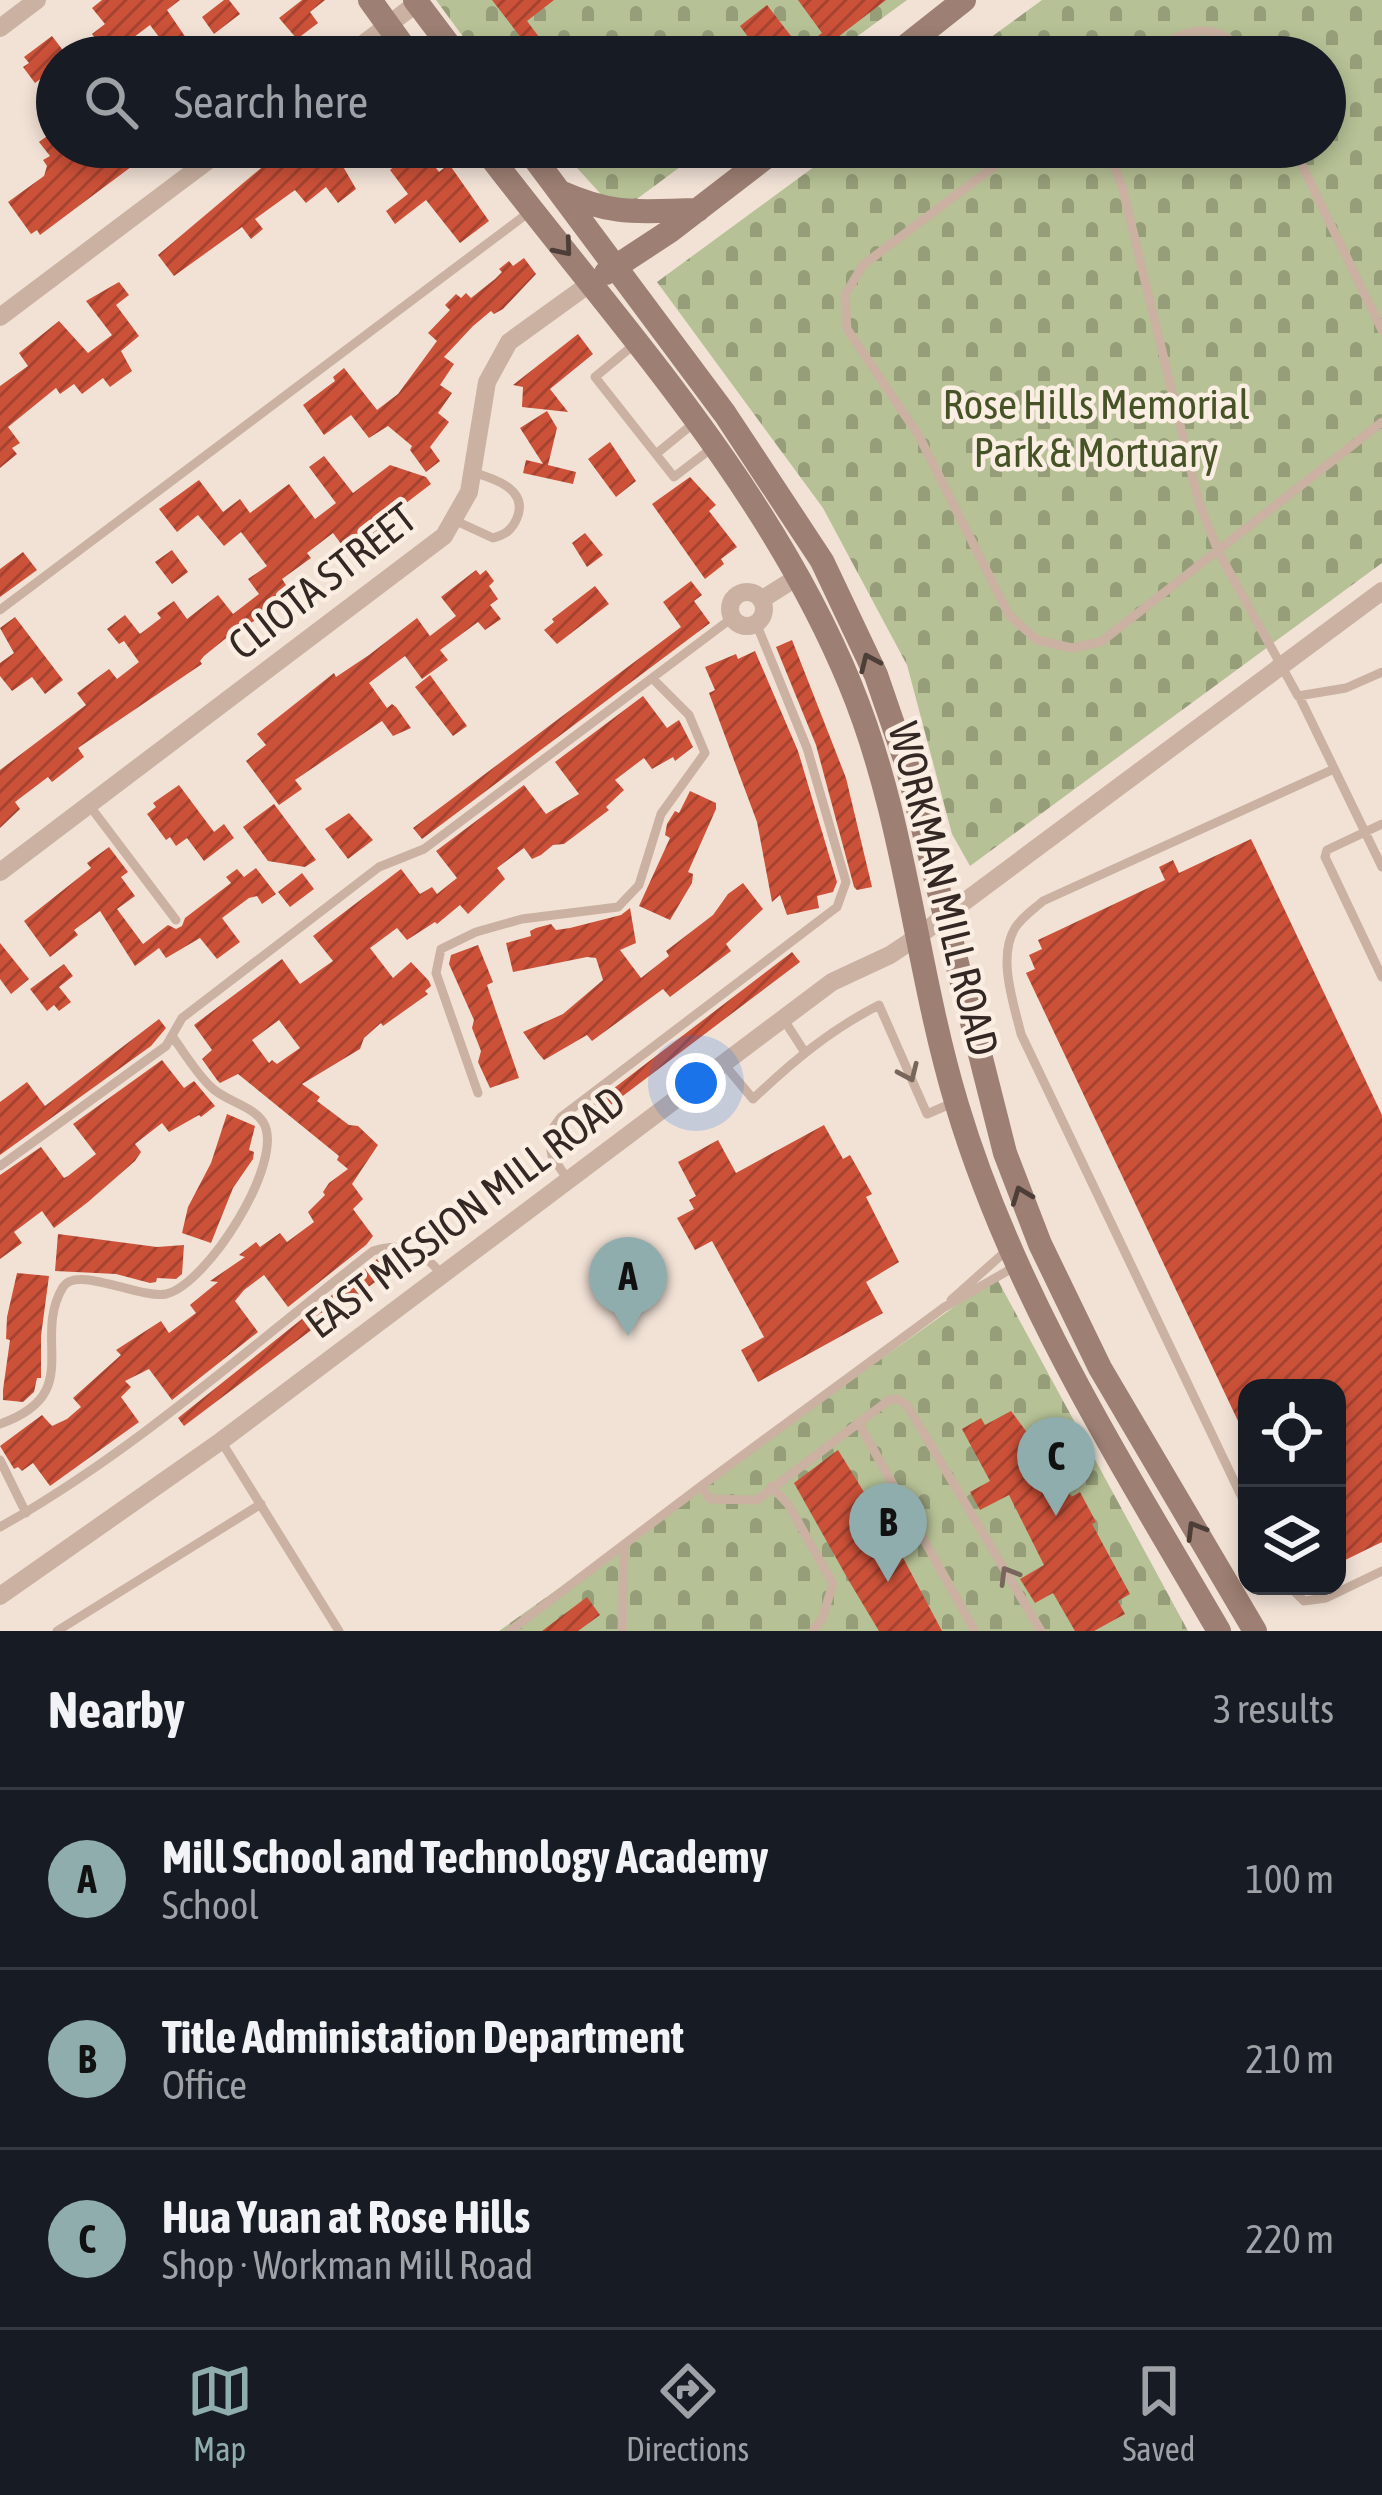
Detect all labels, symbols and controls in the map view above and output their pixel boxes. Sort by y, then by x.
search box [36,36,1346,168]
icon: search [78,69,144,135]
text: Search here [174,76,368,128]
one-way arrow [549,234,571,256]
park label: Rose Hills Memorial Park & Mortuary [942,380,1250,476]
street label: CLIOTA STREET [219,493,425,669]
one-way arrow [859,652,883,674]
street label: WORKMAN MILL ROAD [879,717,1009,1061]
your location [666,1053,726,1113]
one-way arrow [895,1061,919,1082]
street label: EAST MISSION MILL ROAD [295,1076,635,1348]
one-way arrow [1011,1186,1036,1207]
pin: A [589,1237,667,1336]
map controls [1238,1379,1346,1595]
button: locate [1238,1379,1346,1487]
pin: C [1017,1417,1095,1516]
pin: B [849,1483,927,1582]
button: layers [1238,1487,1346,1595]
one-way arrow [1187,1522,1209,1544]
one-way arrow [999,1566,1022,1588]
text: Nearby [48,1680,185,1739]
text: 3 results [1213,1687,1334,1731]
text: Mill School and Technology Academy [162,1831,768,1883]
text: A [77,1857,97,1901]
text: 100 m [1246,1857,1334,1901]
text: School [162,1883,259,1927]
text: Title Administation Department [162,2011,684,2063]
text: B [78,2037,96,2081]
text: 210 m [1246,2037,1334,2081]
text: Office [162,2063,247,2107]
text: Hua Yuan at Rose Hills [162,2191,530,2243]
text: C [78,2217,96,2261]
text: 220 m [1246,2217,1334,2261]
text: Shop · Workman Mill Road [162,2243,533,2287]
tab: Map [187,2358,253,2468]
tab: Directions [626,2358,749,2468]
tab: Saved [1122,2358,1195,2468]

